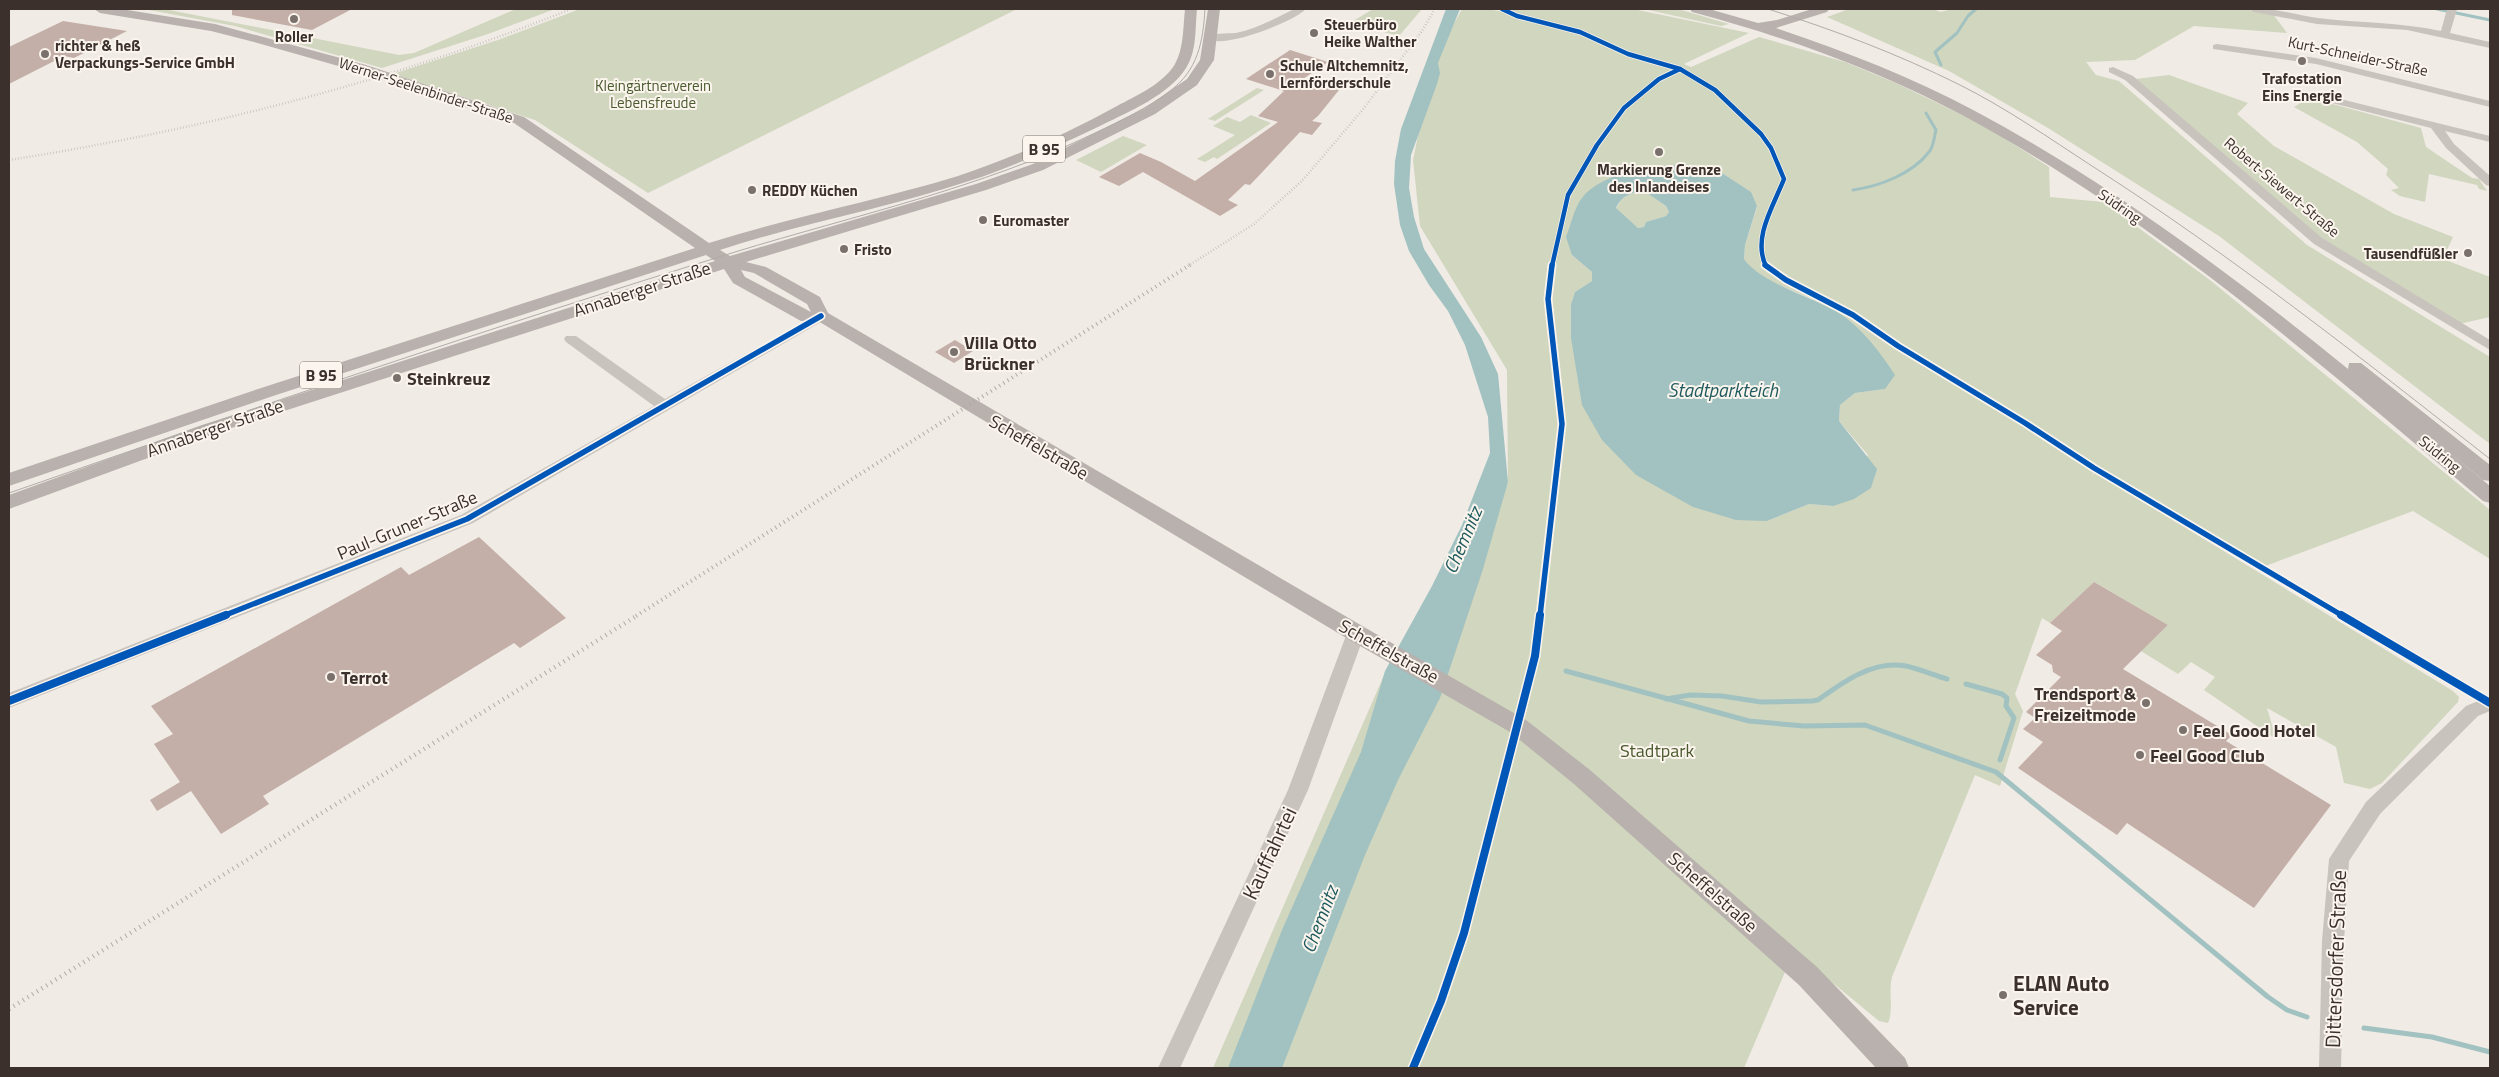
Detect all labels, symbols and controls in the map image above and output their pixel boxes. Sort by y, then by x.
marker: Roller [288,13,300,25]
place label: Steuerbüro Heike Walther [1324,13,1417,53]
place label: Roller [275,25,314,48]
marker: Steuerbüro Heike Walther [1308,27,1320,39]
street label: Kurt-Schneider-Straße [2286,30,2430,82]
place label: richter & heß Verpackungs-Service GmbH [55,34,235,74]
marker: richter & heß Verpackungs-Service GmbH [39,48,51,60]
street label: Werner-Seelenbinder-Straße [336,51,516,129]
place label: Schule Altchemnitz, Lernförderschule [1280,54,1409,94]
marker: Trafostation Eins Energie [2296,55,2308,67]
place label: Trafostation Eins Energie [2262,67,2342,107]
marker: Schule Altchemnitz, Lernförderschule [1264,68,1276,80]
park label: Kleingärtnerverein Lebensfreude [595,74,711,114]
street label: Robert-Siewert-Straße [2219,132,2345,242]
road number: B 95 [1023,136,1065,162]
marker: Markierung Grenze des Inlandeises [1653,146,1665,158]
place label: Markierung Grenze des Inlandeises [1597,158,1721,198]
place label: REDDY Küchen [762,179,858,202]
street label: Südring [2094,183,2147,229]
marker: REDDY Küchen [746,184,758,196]
place label: Euromaster [993,209,1070,232]
marker: Euromaster [977,214,989,226]
place label: Fristo [854,238,892,261]
place label: Tausendfüßler [2364,242,2458,265]
marker: Fristo [838,243,850,255]
marker: Tausendfüßler [2462,247,2474,259]
street label: Annaberger Straße [570,254,714,324]
place label: Villa Otto Brückner [964,329,1037,377]
marker: Villa Otto Brückner [948,346,960,358]
road number: B 95 [300,362,342,388]
place label: Steinkreuz [407,365,490,392]
marker: Steinkreuz [391,372,403,384]
water label: Stadtparkteich [1668,375,1778,404]
street label: Annaberger Straße [143,392,287,464]
street label: Scheffelstraße [984,408,1094,486]
street label: Südring [2414,430,2466,478]
street label: Paul-Gruner-Straße [333,483,481,567]
water label: Chemnitz [1435,500,1490,578]
street label: Scheffelstraße [1334,612,1444,690]
place label: Terrot [341,664,388,691]
marker: Terrot [325,671,337,683]
place label: Trendsport & Freizeitmode [2034,680,2136,728]
marker: Trendsport & Freizeitmode [2140,697,2152,709]
place label: Feel Good Hotel [2193,717,2316,744]
marker: Feel Good Hotel [2177,724,2189,736]
park label: Stadtpark [1620,737,1694,764]
place label: Feel Good Club [2150,742,2265,769]
marker: Feel Good Club [2134,749,2146,761]
street label: Kauffahrtei [1234,801,1304,905]
street label: Scheffelstraße [1662,845,1764,939]
street label: Dittersdorfer Straße [2316,869,2354,1049]
water label: Chemnitz [1293,879,1346,957]
place label: ELAN Auto Service [2013,967,2109,1023]
marker: ELAN Auto Service [1997,989,2009,1001]

